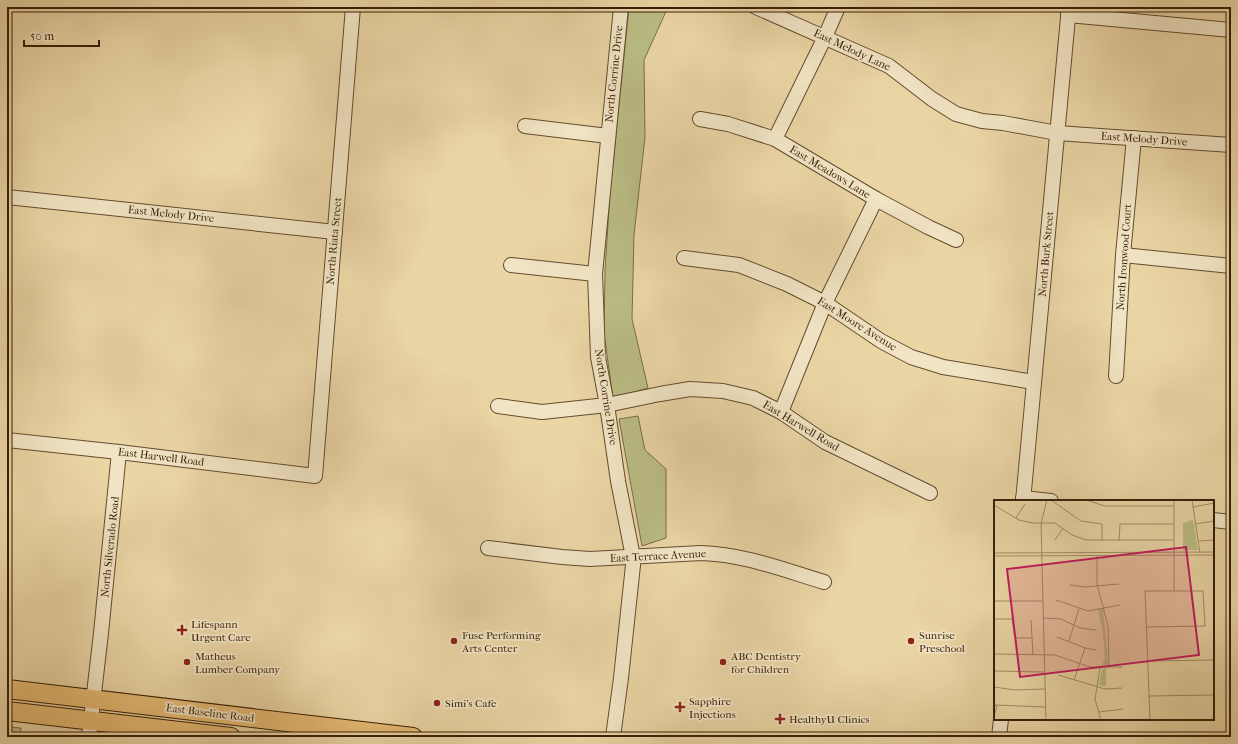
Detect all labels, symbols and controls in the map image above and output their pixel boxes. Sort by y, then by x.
scale bar [24,22,99,48]
street label: North Corrine Drive [602,24,626,123]
street label: East Melody Lane [811,26,893,74]
text: 50 m [30,29,54,43]
street label: East Melody Drive [1100,129,1188,149]
street label: East Meadows Lane [787,143,873,202]
street label: North Riata Street [324,197,344,285]
street label: East Melody Drive [127,203,215,225]
street label: North Ironwood Court [1114,203,1134,311]
street label: North Burk Street [1036,211,1056,297]
street label: East Moore Avenue [815,294,900,354]
street label: North Corrine Drive [592,348,620,447]
street label: East Harwell Road [760,398,842,454]
street label: East Harwell Road [117,445,206,469]
street label: North Silverado Road [98,495,122,598]
inset map [994,500,1214,720]
street label: East Terrace Avenue [609,547,707,565]
place label: Lifespann Urgent Care [191,618,251,644]
marker: Lifespann Urgent Care [176,624,188,636]
place label: Fuse Performing Arts Center [461,629,541,655]
place label: Sunrise Preschool [919,629,965,655]
marker: Fuse Performing Arts Center [449,636,459,646]
marker: Sunrise Preschool [906,636,916,646]
place label: Matheus Lumber Company [195,650,281,676]
place label: ABC Dentistry for Children [730,650,802,676]
marker: Matheus Lumber Company [182,657,192,667]
marker: ABC Dentistry for Children [718,657,728,667]
place label: Sapphire Injections [689,695,736,721]
place label: Simi's Cafe [445,697,497,710]
marker: Simi's Cafe [432,698,442,708]
street label: East Baseline Road [165,701,256,725]
marker: Sapphire Injections [674,701,686,713]
marker: HealthyU Clinics [774,713,786,725]
place label: HealthyU Clinics [789,713,870,726]

